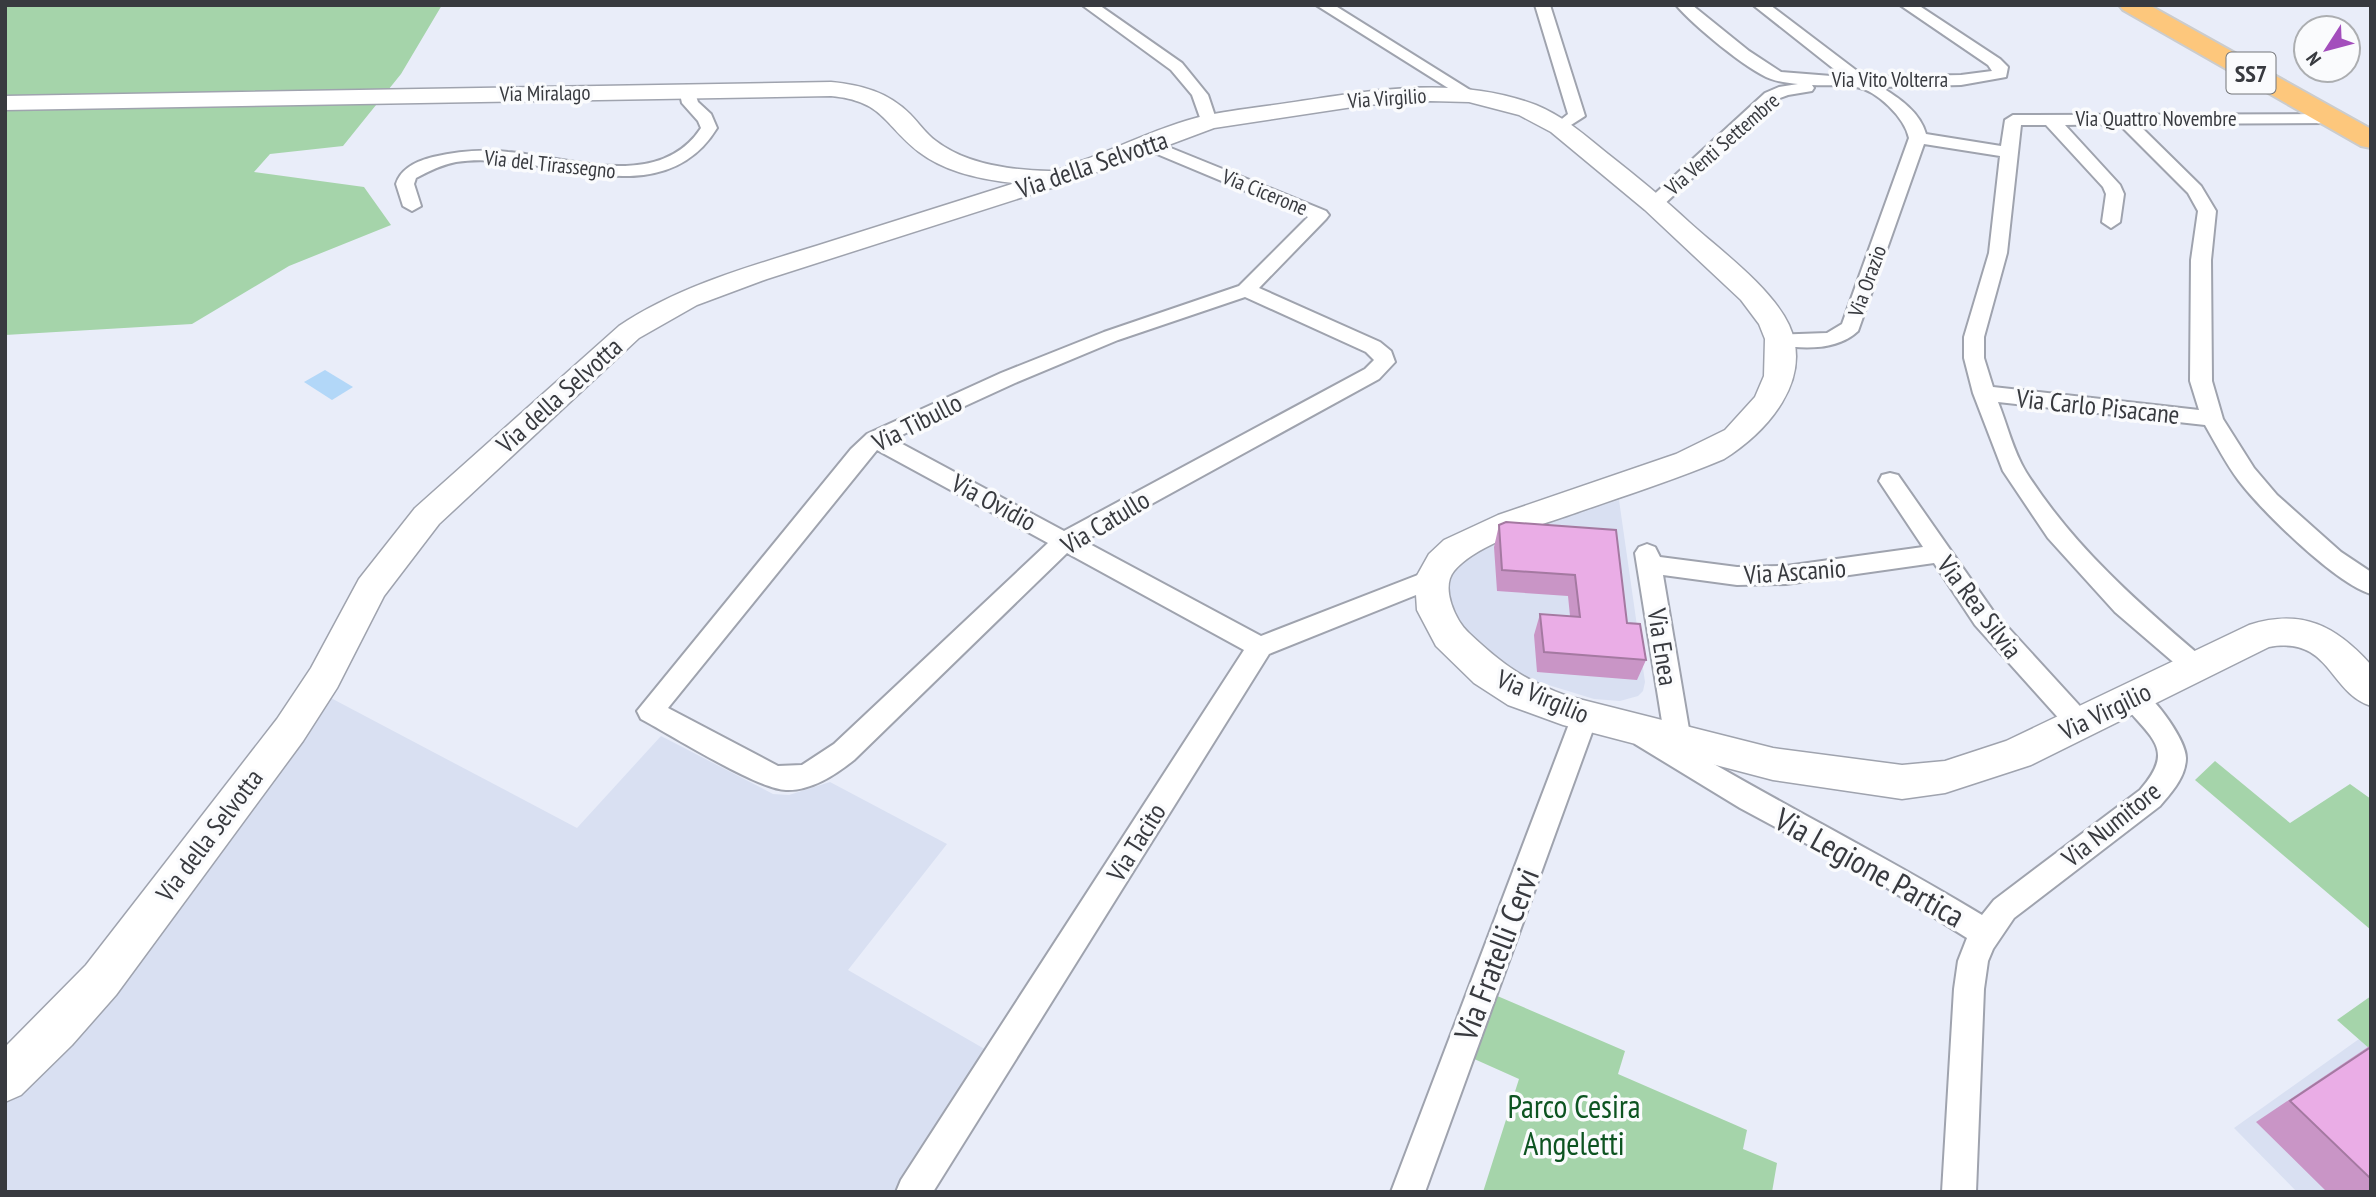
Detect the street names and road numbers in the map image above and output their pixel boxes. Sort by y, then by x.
road number: SS7 [2226,52,2276,94]
street label: Via Vito Volterra [1831,66,1948,93]
street label: Via Miralago [498,79,591,107]
street label: Via Virgilio [1346,82,1427,114]
street label: Via Venti Settembre [1658,87,1785,202]
street label: Via Quattro Novembre [2074,105,2237,132]
street label: Via della Selvotta [1011,123,1172,206]
street label: Via del Tirassegno [482,144,617,184]
street label: Via Cicerone [1217,162,1312,221]
street label: Via Orazio [1841,242,1892,321]
street label: Via della Selvotta [489,330,629,461]
street label: Via Carlo Pisacane [2014,381,2181,431]
street label: Via Tibullo [866,385,967,459]
street label: Via Ovidio [945,466,1042,538]
street label: Via Catullo [1054,483,1155,562]
street label: Via Rea Silvia [1930,548,2029,665]
street label: Via Ascanio [1742,551,1847,591]
street label: Via Enea [1640,605,1685,688]
street label: Via Virgilio [1491,661,1594,730]
street label: Via Virgilio [2053,675,2156,748]
street label: Via della Selvotta [148,762,270,909]
street label: Via Numitore [2054,774,2167,874]
street label: Via Tacito [1099,797,1173,888]
street label: Via Legione Partica [1767,797,1972,936]
street label: Via Fratelli Cervi [1443,862,1548,1047]

